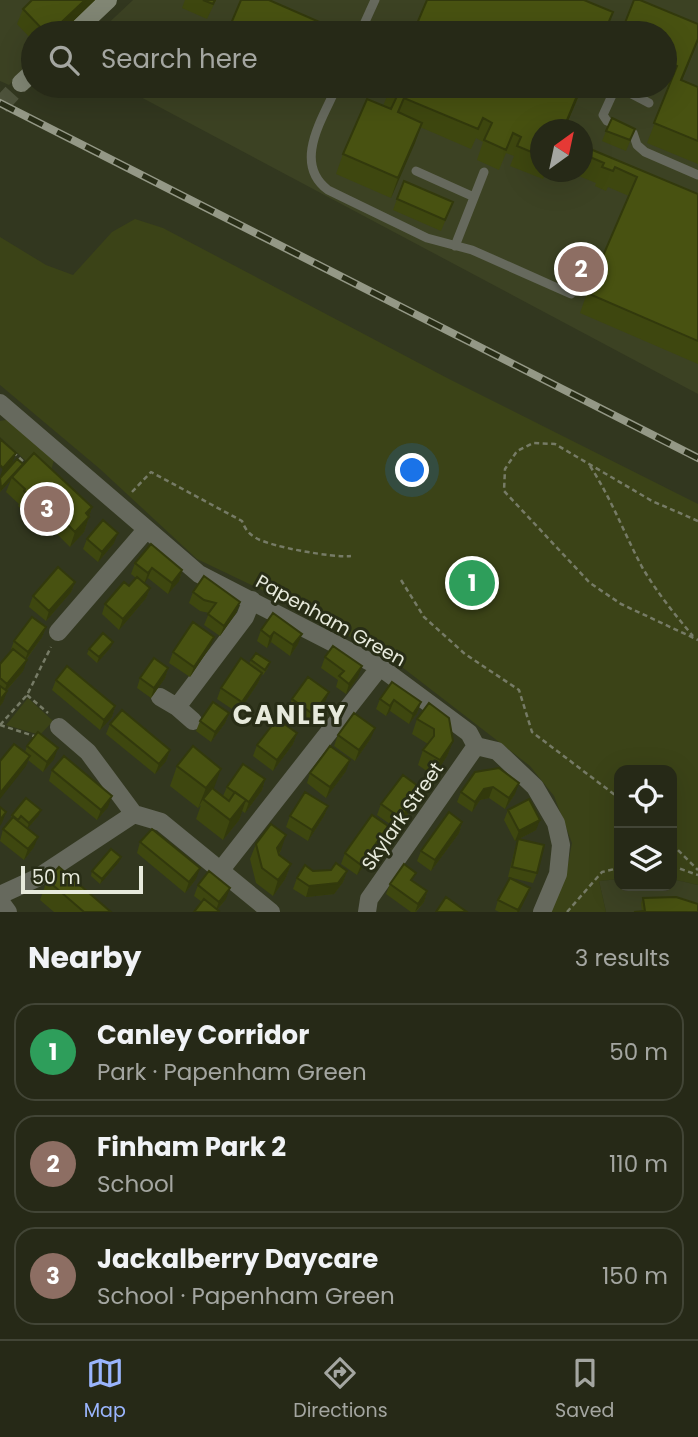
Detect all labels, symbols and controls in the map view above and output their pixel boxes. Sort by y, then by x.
search box [21,21,677,98]
icon: search [45,41,83,79]
text: Search here [101,41,258,77]
north arrow [530,119,593,182]
pin: 2 [558,243,604,295]
your location [395,453,429,487]
pin: 3 [24,483,70,535]
pin: 1 [449,557,495,609]
street label: Papenham Green [251,568,411,673]
district label: CANLEY [233,697,347,733]
street label: Skylark Street [355,757,450,876]
map controls [614,765,677,891]
button: locate [614,765,677,828]
button: layers [614,828,677,891]
scale bar [21,863,144,895]
text: 50 m [32,864,81,891]
text: Nearby [28,936,142,979]
text: 3 results [575,942,670,974]
text: Canley Corridor [97,1017,309,1053]
text: 1 [49,1036,57,1068]
text: 50 m [609,1036,668,1068]
text: Park · Papenham Green [97,1056,367,1088]
text: Finham Park 2 [97,1129,286,1165]
text: 2 [46,1148,60,1180]
text: 110 m [609,1148,668,1180]
text: School [97,1168,174,1200]
text: Jackalberry Daycare [97,1241,378,1277]
text: 3 [46,1260,60,1292]
text: 150 m [602,1260,668,1292]
text: School · Papenham Green [97,1280,395,1312]
tab: Map [84,1354,126,1425]
tab: Directions [293,1354,388,1425]
tab: Saved [555,1354,614,1425]

